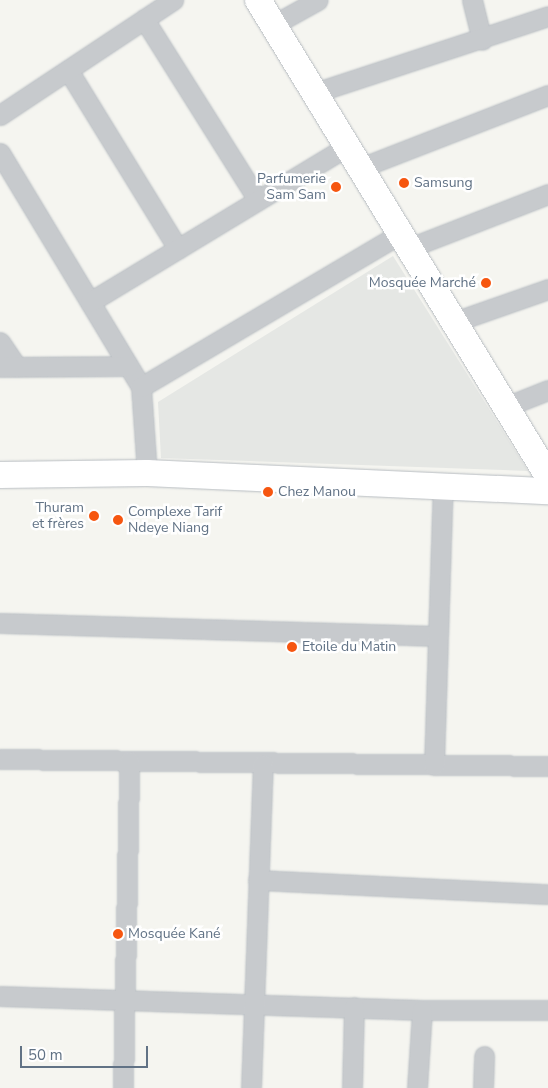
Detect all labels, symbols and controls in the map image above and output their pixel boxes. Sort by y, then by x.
place label: Parfumerie Sam Sam [257,171,326,203]
place label: Samsung [414,175,473,191]
marker: Samsung [398,177,410,189]
marker: Parfumerie Sam Sam [330,181,342,193]
place label: Mosquée Marché [369,275,476,291]
marker: Mosquée Marché [480,277,492,289]
place label: Chez Manou [278,484,356,500]
marker: Chez Manou [262,486,274,498]
place label: Thuram et frères [32,500,84,532]
place label: Complexe Tarif Ndeye Niang [128,504,222,536]
marker: Thuram et frères [88,510,100,522]
marker: Complexe Tarif Ndeye Niang [112,514,124,526]
place label: Etoile du Matin [302,639,396,655]
marker: Etoile du Matin [286,641,298,653]
place label: Mosquée Kané [128,926,221,942]
marker: Mosquée Kané [112,928,124,940]
scale bar [22,1036,150,1068]
text: 50 m [28,1045,63,1065]

